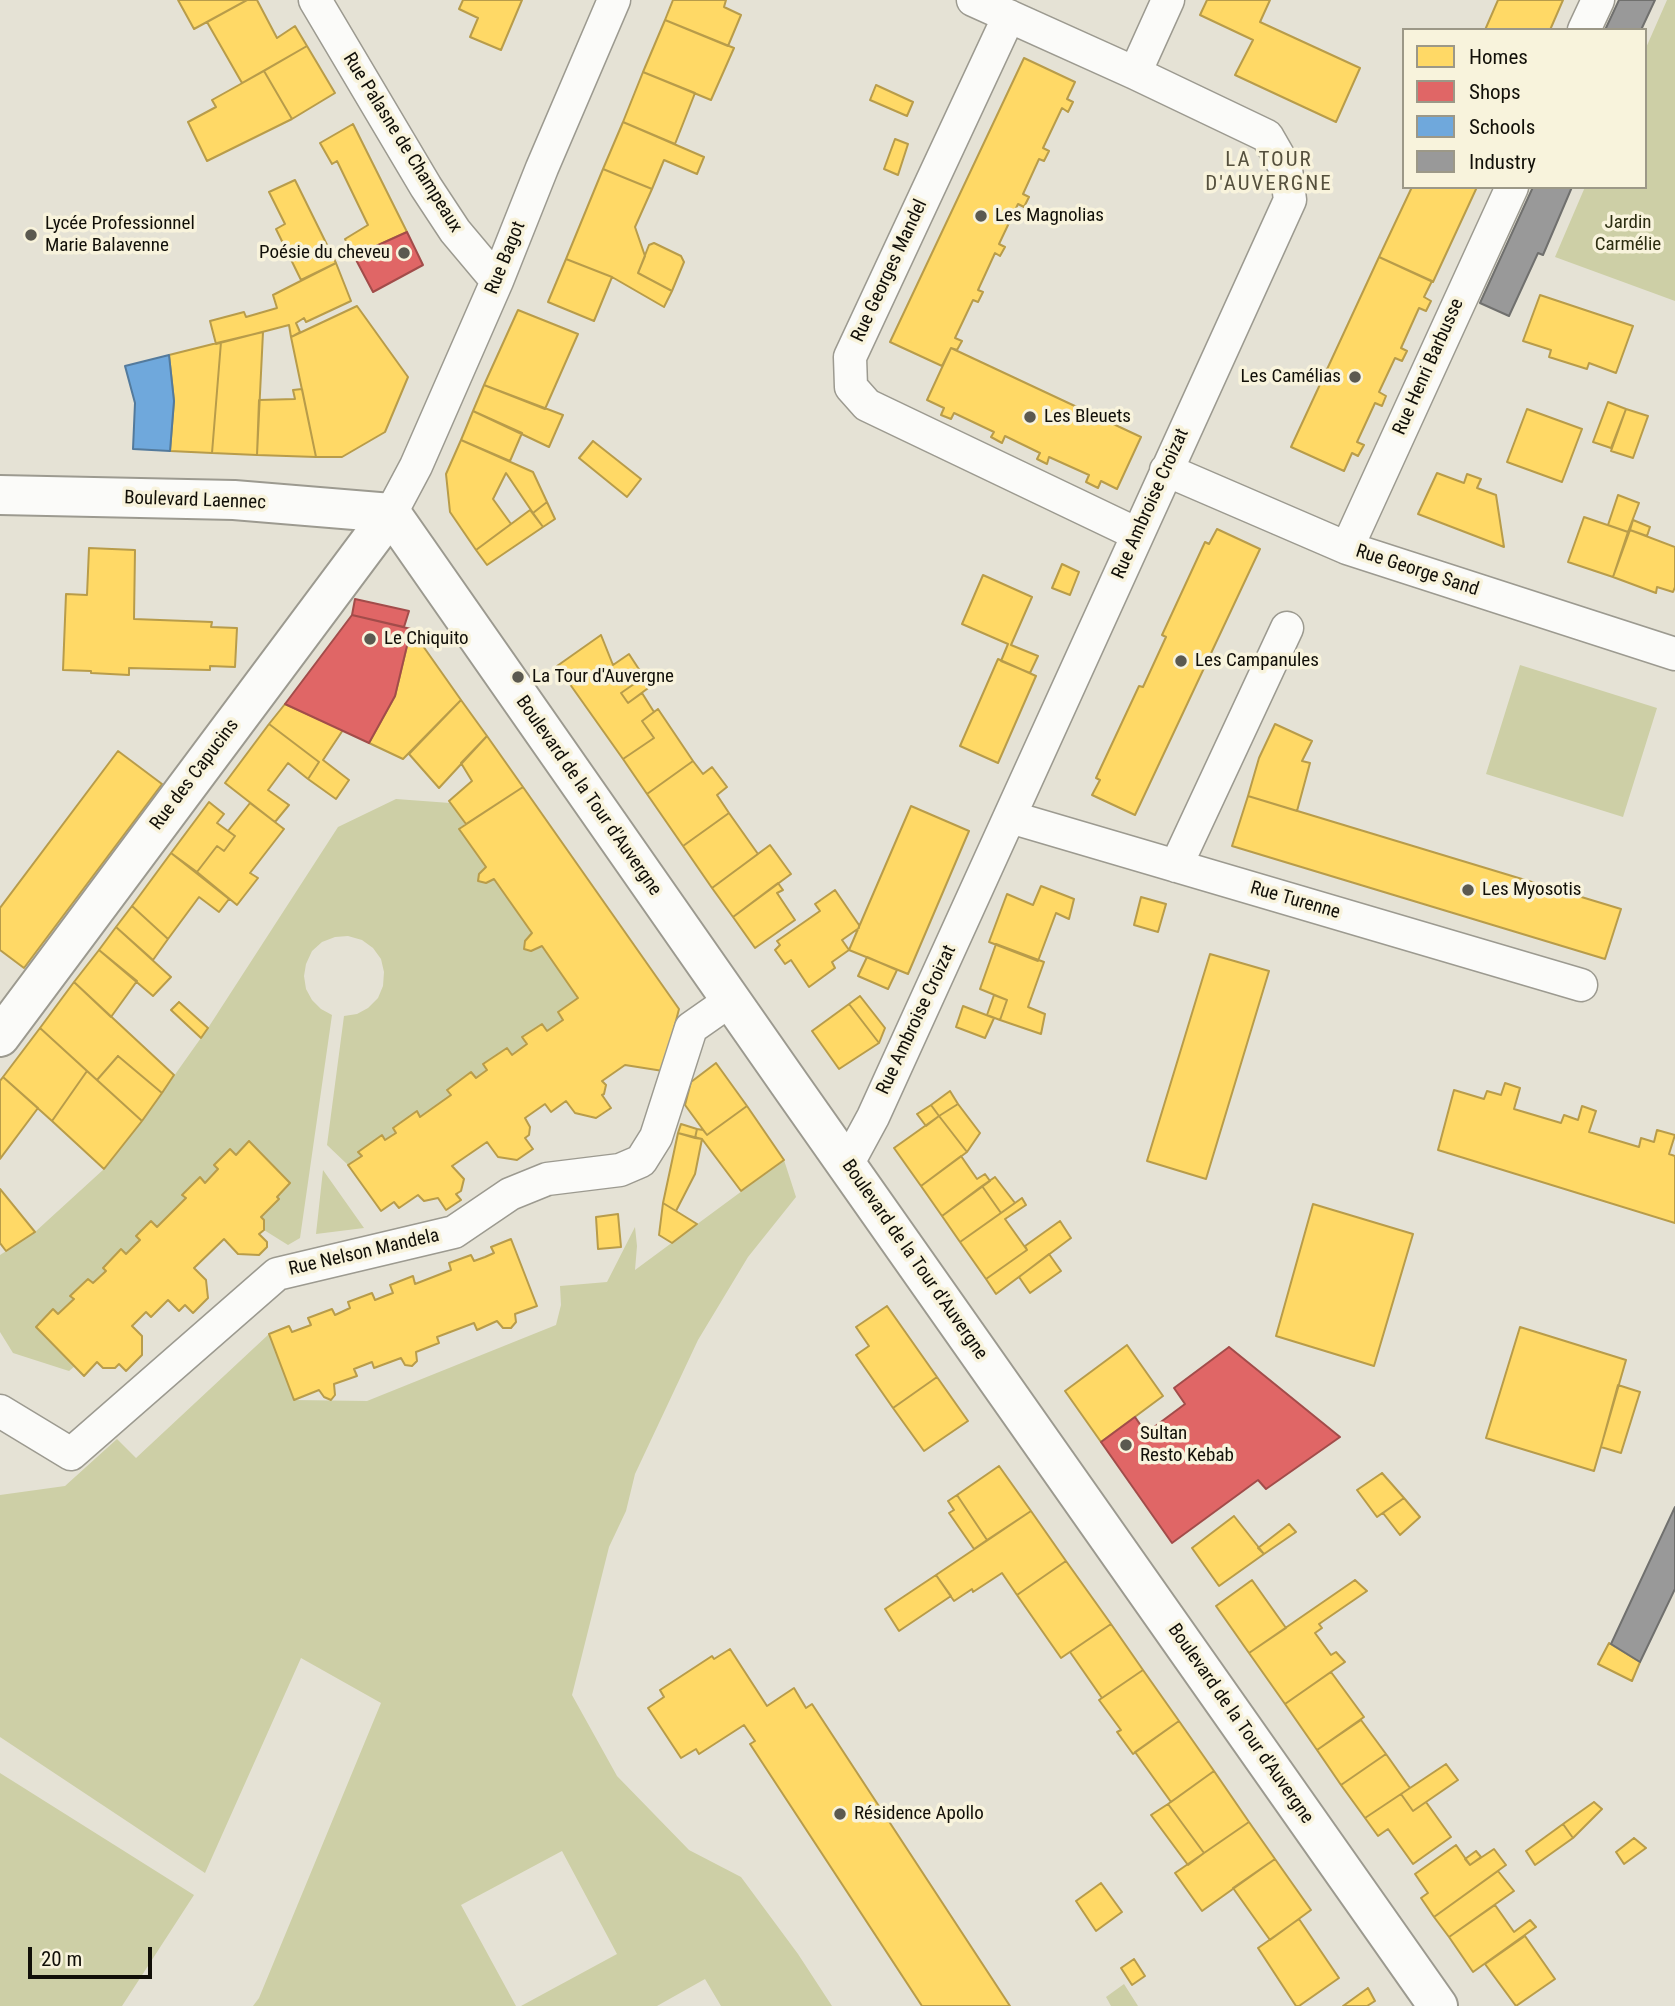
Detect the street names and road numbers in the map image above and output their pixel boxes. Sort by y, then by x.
street label: Rue Palasne de Champeaux [337,49,467,237]
street label: Rue Georges Mandel [847,196,933,346]
street label: Rue Bagot [481,218,531,298]
street label: Rue Henri Barbusse [1389,295,1469,439]
street label: Rue Ambroise Croizat [1108,425,1194,583]
street label: Boulevard Laennec [124,487,266,515]
street label: Rue George Sand [1353,540,1481,602]
street label: Boulevard de la Tour d'Auvergne [510,692,666,900]
street label: Rue des Capucins [146,715,244,835]
street label: Rue Turenne [1247,877,1343,925]
street label: Rue Ambroise Croizat [872,942,962,1098]
street label: Boulevard de la Tour d'Auvergne [836,1156,992,1364]
street label: Rue Nelson Mandela [287,1225,441,1281]
street label: Boulevard de la Tour d'Auvergne [1162,1620,1318,1828]

